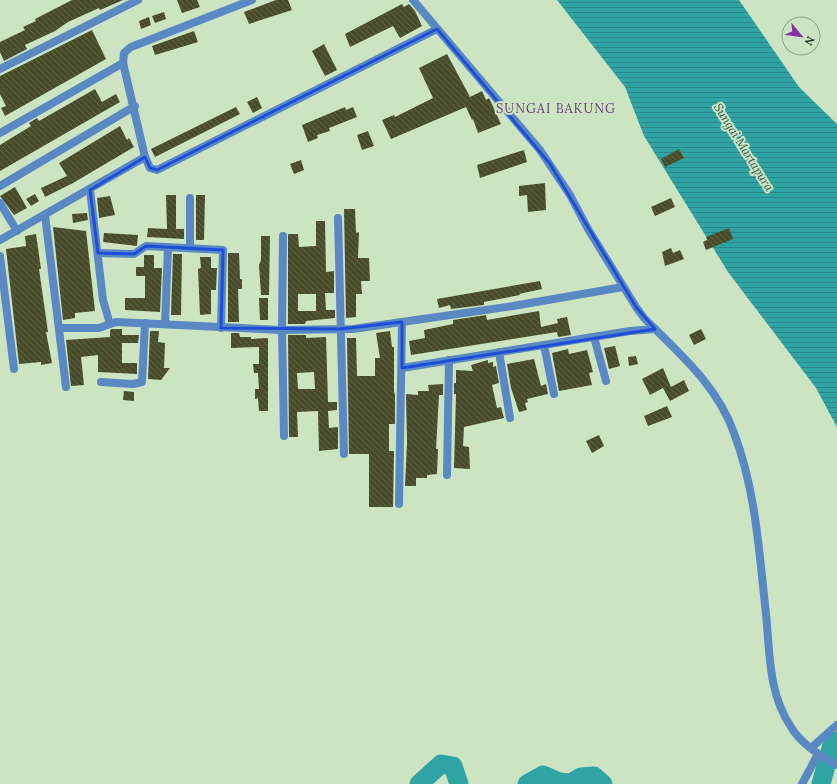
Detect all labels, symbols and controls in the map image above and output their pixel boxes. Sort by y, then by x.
north arrow [781,16,821,56]
text: N [801,34,818,48]
district label: SUNGAI BAKUNG [496,100,616,117]
water label: Sungai Martapura [711,100,777,194]

